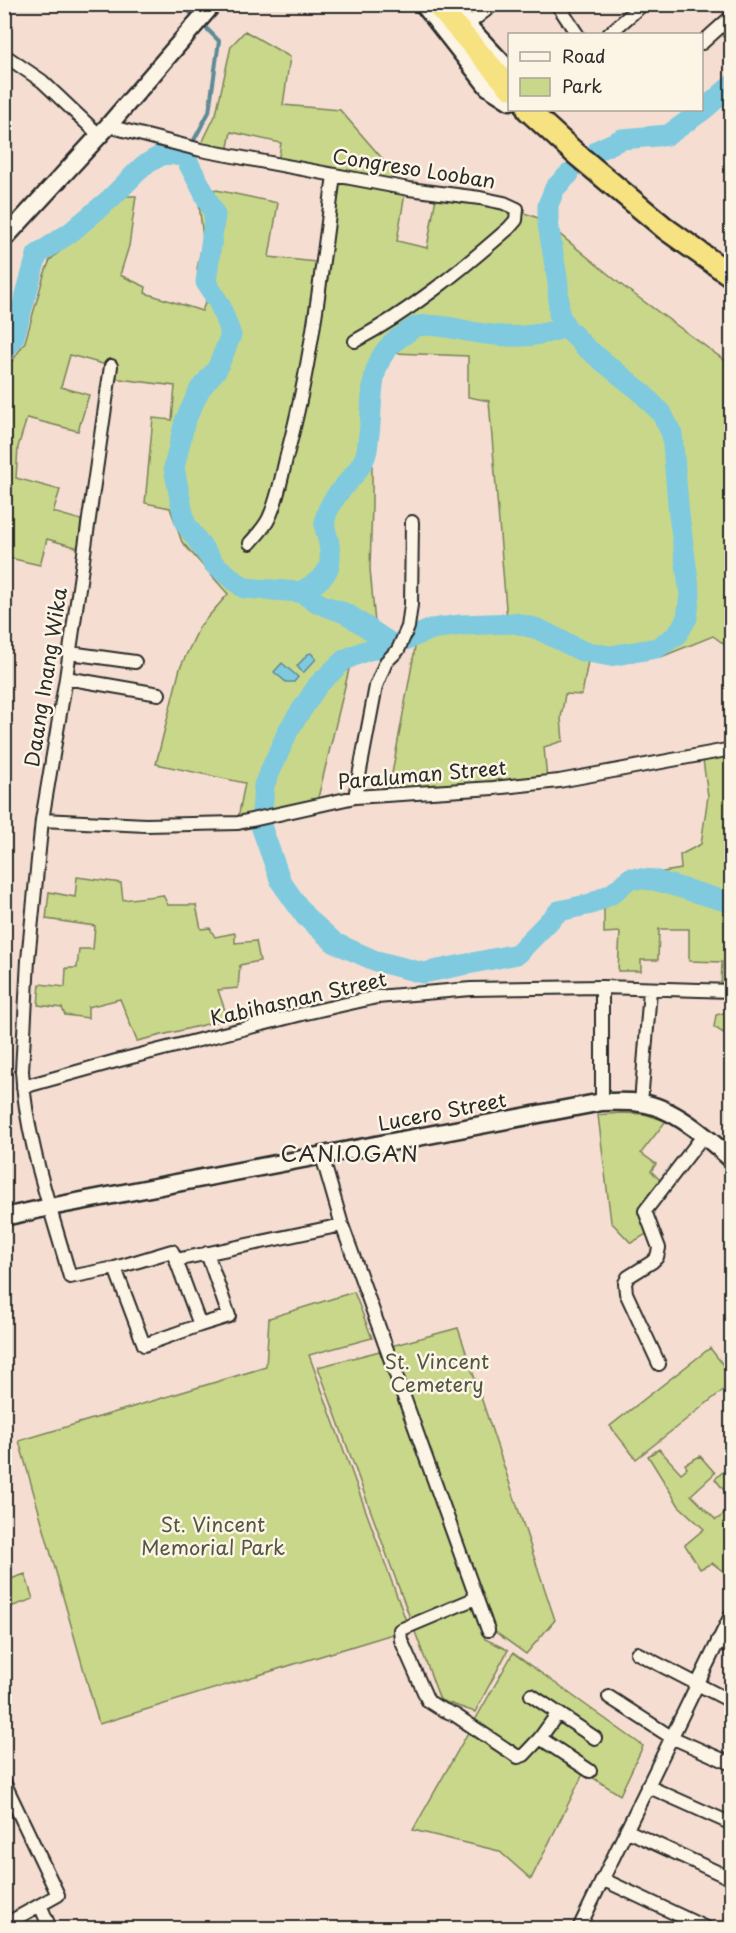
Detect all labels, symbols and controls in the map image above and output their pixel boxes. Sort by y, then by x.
legend [508,33,703,111]
text: Road [562,42,606,69]
text: Park [562,72,602,99]
street label: Congreso Looban [330,140,498,196]
street label: Daang Inang Wika [16,585,74,769]
street label: Paraluman Street [337,752,507,796]
street label: Kabihasnan Street [207,963,389,1033]
street label: Lucero Street [375,1084,509,1138]
district label: CANIOGAN [281,1136,419,1169]
park label: St. Vincent Cemetery [385,1346,489,1399]
park label: St. Vincent Memorial Park [141,1509,285,1562]

